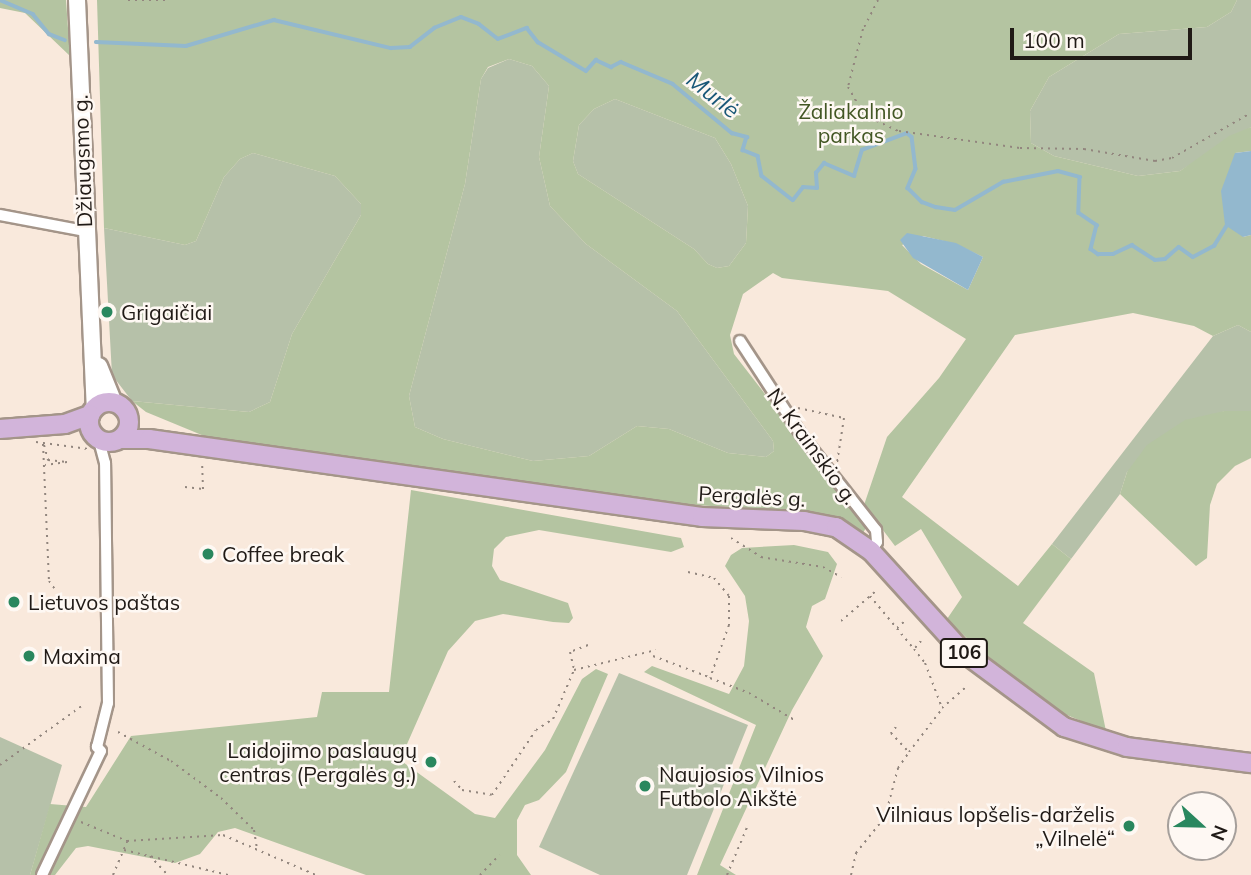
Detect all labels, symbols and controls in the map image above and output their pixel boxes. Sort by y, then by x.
scale bar [1013,14,1195,58]
text: 100 m [1023,27,1085,53]
water label: Murlė [681,66,745,124]
street label: Džiaugsmo g. [67,94,97,228]
park label: Žaliakalnio parkas [798,98,904,148]
place label: Grigaičiai [121,299,212,325]
marker: Grigaičiai [99,304,115,320]
street label: N. Krainskio g. [762,383,864,509]
street label: Pergalės g. [698,481,806,511]
place label: Coffee break [222,541,344,567]
marker: Coffee break [200,546,216,562]
place label: Lietuvos paštas [28,589,180,615]
marker: Lietuvos paštas [6,594,22,610]
road number: 106 [940,638,988,668]
place label: Maxima [43,643,121,669]
marker: Maxima [21,648,37,664]
place label: Laidojimo paslaugų centras (Pergalės g.) [219,737,417,787]
marker: Laidojimo paslaugų centras (Pergalės g.) [423,754,439,770]
place label: Naujosios Vilnios Futbolo Aikštė [659,761,824,811]
marker: Naujosios Vilnios Futbolo Aikštė [637,778,653,794]
north arrow [1167,791,1237,861]
place label: Vilniaus lopšelis-darželis „Vilnelė“ [876,801,1115,851]
marker: Vilniaus lopšelis-darželis „Vilnelė“ [1121,818,1137,834]
text: N [1206,822,1233,844]

